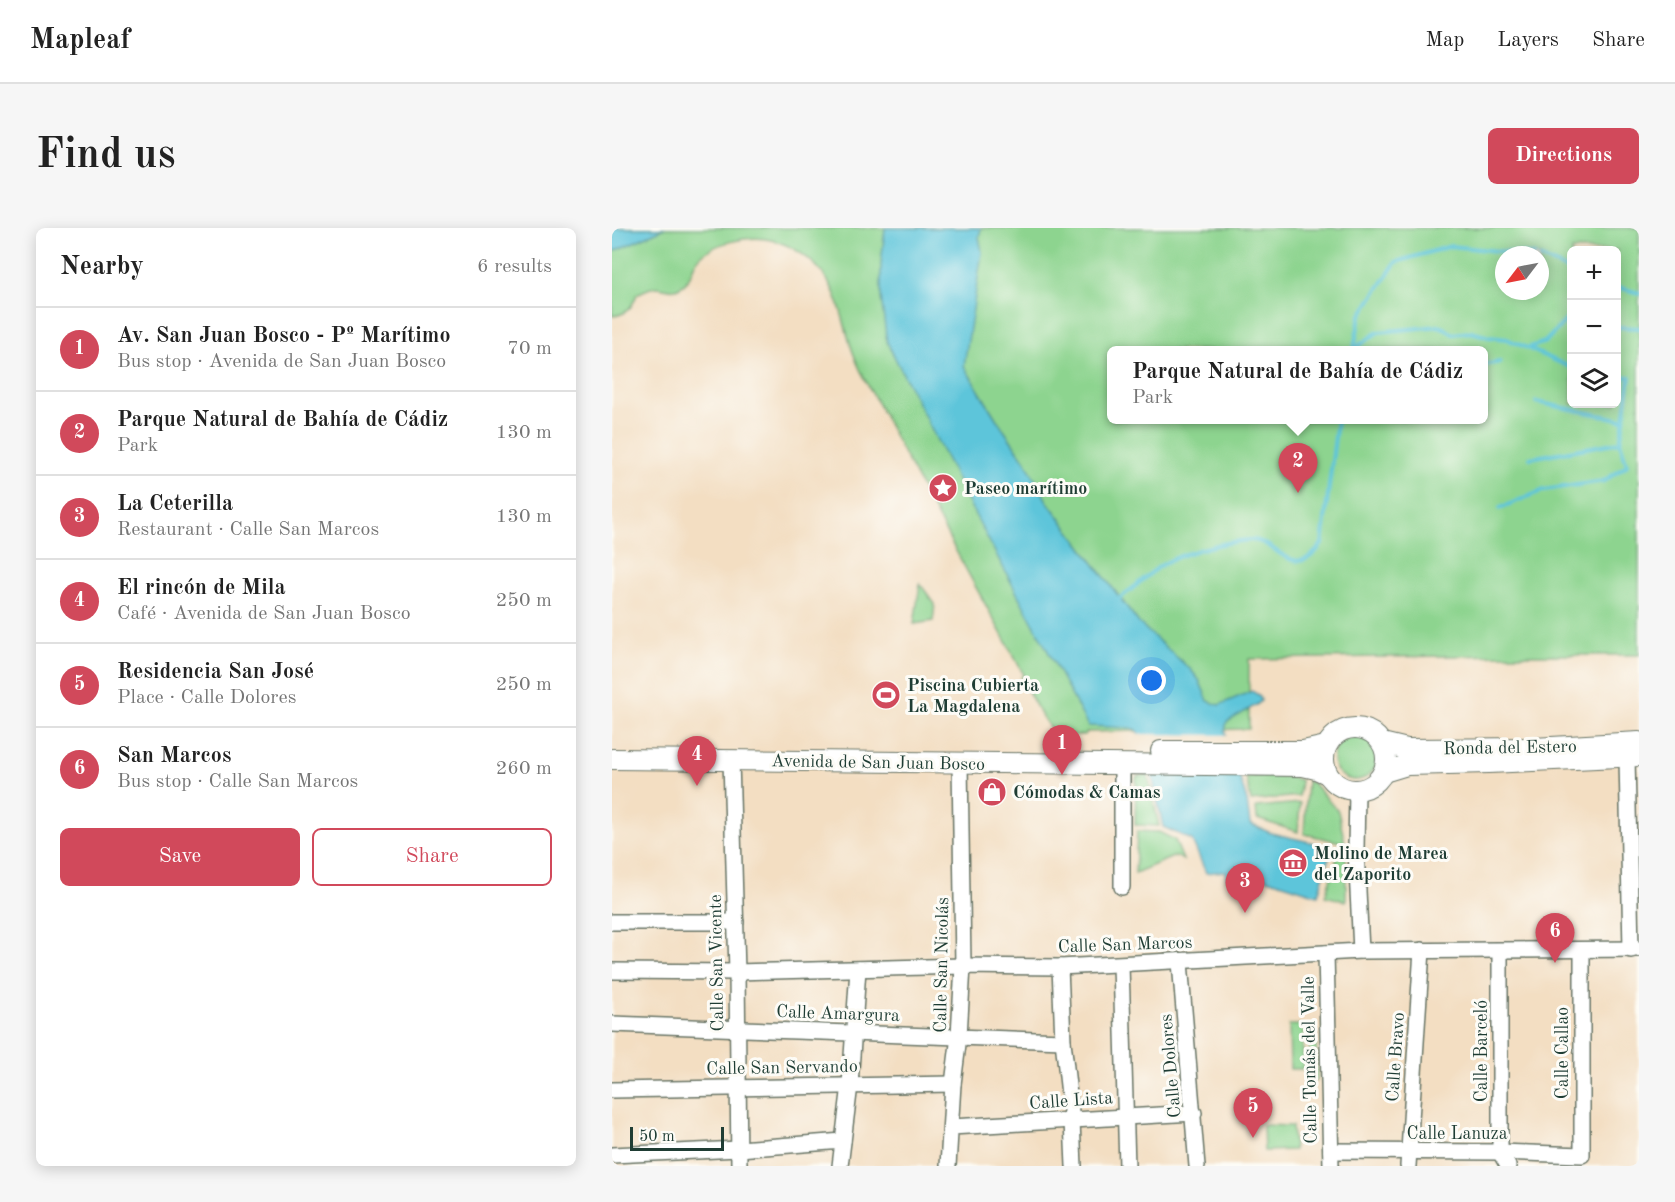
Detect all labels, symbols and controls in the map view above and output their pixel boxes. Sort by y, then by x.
text: Mapleaf [30,27,130,55]
text: Map [1425,30,1464,51]
text: Layers [1497,30,1559,51]
text: Share [1592,30,1645,51]
button: Directions [1488,128,1639,184]
text: Find us [36,135,175,177]
north arrow [1495,246,1549,300]
map controls [1567,246,1621,408]
button: + [1567,246,1621,300]
text: Nearby [60,254,144,280]
text: 6 results [477,257,552,277]
button: − [1567,300,1621,354]
text: Av. San Juan Bosco - Pº Marítimo [117,325,450,347]
text: 1 [74,339,85,359]
text: 70 m [507,339,552,359]
popup [1107,346,1488,424]
text: Bus stop · Avenida de San Juan Bosco [117,352,446,372]
button: layers [1567,354,1621,408]
text: Parque Natural de Bahía de Cádiz [1132,361,1463,383]
text: Park [1132,388,1173,408]
text: Parque Natural de Bahía de Cádiz [117,409,448,431]
text: 2 [74,423,85,443]
text: 130 m [496,423,552,443]
text: Park [117,436,158,456]
pin: 2 [1278,444,1318,493]
place icon: Paseo marítimo [927,472,959,504]
place label: Paseo marítimo [964,480,1087,498]
text: La Ceterilla [117,493,233,515]
text: 3 [74,507,85,527]
text: 130 m [496,507,552,527]
text: Restaurant · Calle San Marcos [117,520,379,540]
text: El rincón de Mila [117,577,286,599]
text: 4 [74,591,85,611]
text: 250 m [496,591,552,611]
text: Café · Avenida de San Juan Bosco [117,604,411,624]
text: Residencia San José [117,661,314,683]
your location [1137,666,1166,695]
text: 5 [74,675,85,695]
text: 250 m [496,675,552,695]
place label: Piscina Cubierta La Magdalena [907,677,1039,716]
sports icon: Piscina Cubierta La Magdalena [870,679,902,711]
text: Place · Calle Dolores [117,688,296,708]
pin: 1 [1042,726,1082,775]
pin: 4 [678,736,716,786]
street label: Ronda del Estero [1443,738,1577,758]
text: San Marcos [117,745,231,767]
street label: Avenida de San Juan Bosco [771,752,985,774]
text: 6 [74,759,85,779]
text: 260 m [496,759,552,779]
text: Bus stop · Calle San Marcos [117,772,358,792]
shop icon: Cómodas & Camas [976,776,1008,808]
place label: Cómodas & Camas [1013,784,1161,802]
button: Save [60,828,300,886]
button: Share [312,828,552,886]
place label: Molino de Marea del Zaporito [1314,845,1448,884]
museum icon: Molino de Marea del Zaporito [1277,847,1309,879]
pin: 3 [1226,864,1264,913]
street label: Calle San Vicente [707,894,727,1032]
street label: Calle San Nicolás [932,897,952,1033]
pin: 6 [1536,914,1574,963]
street label: Calle San Marcos [1057,934,1193,956]
street label: Calle Tomás del Valle [1300,976,1320,1144]
street label: Calle Barceló [1473,1000,1491,1102]
street label: Calle Amargura [776,1003,900,1025]
street label: Calle Callao [1554,1007,1572,1099]
street label: Calle Bravo [1384,1012,1408,1102]
street label: Calle Dolores [1157,1013,1185,1119]
street label: Calle San Servando [706,1058,858,1078]
pin: 5 [1234,1088,1272,1138]
street label: Calle Lista [1029,1089,1114,1113]
scale bar [630,1124,724,1152]
street label: Calle Lanuza [1406,1125,1508,1143]
text: 50 m [639,1129,675,1145]

